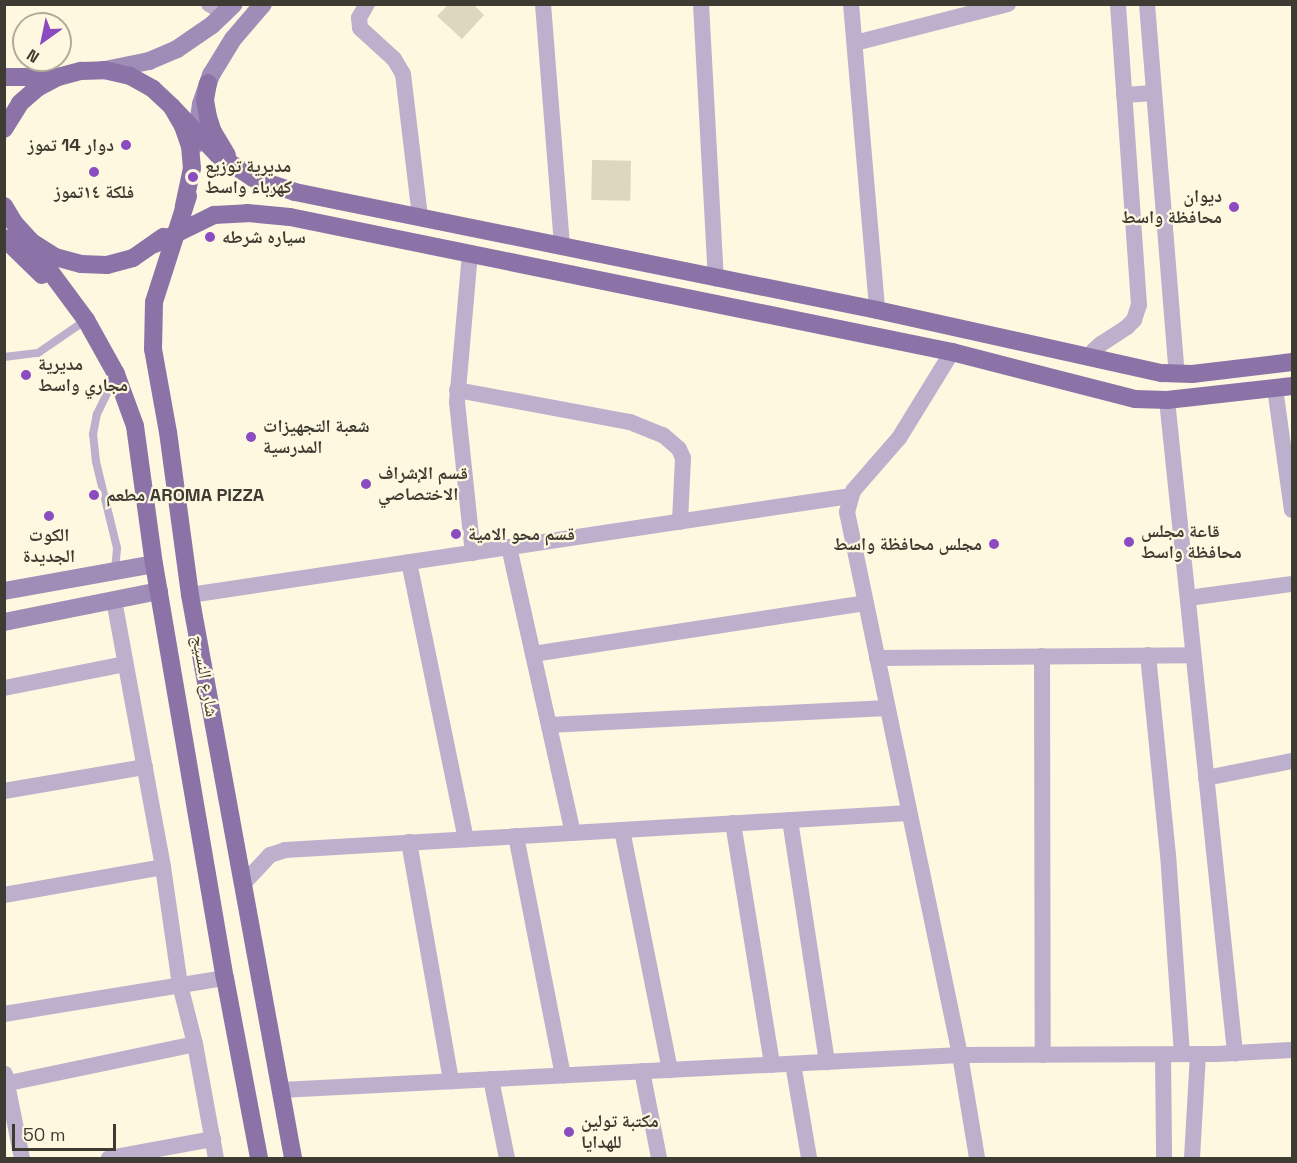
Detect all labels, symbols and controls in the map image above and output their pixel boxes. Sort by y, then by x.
north arrow [12,12,72,72]
text: N [23,44,43,68]
place label: دوار 14 تموز [27,134,114,156]
marker: دوار 14 تموز [119,138,133,152]
place label: مديرية توزيع كهرباء واسط [205,156,292,198]
marker: فلكة ١٤تموز [87,165,101,179]
marker: مديرية توزيع كهرباء واسط [186,170,200,184]
place label: فلكة ١٤تموز [54,181,134,203]
place label: ديوان محافظة واسط [1121,186,1222,228]
marker: ديوان محافظة واسط [1227,200,1241,214]
place label: سياره شرطه [222,226,306,248]
marker: سياره شرطه [203,230,217,244]
place label: مديرية مجاري واسط [38,354,128,397]
marker: مديرية مجاري واسط [19,368,33,382]
place label: شعبة التجهيزات المدرسية [263,416,370,458]
marker: شعبة التجهيزات المدرسية [244,430,258,444]
place label: قسم الإشراف الاختصاصي [378,463,468,506]
marker: قسم الإشراف الاختصاصي [359,477,373,491]
place label: مطعم AROMA PIZZA [106,484,264,506]
marker: مطعم AROMA PIZZA [87,488,101,502]
marker: الكوت الجديدة [42,509,56,523]
place label: قاعة مجلس محافظة واسط [1141,521,1242,564]
place label: قسم محو الامية [468,523,575,545]
place label: الكوت الجديدة [23,525,75,568]
marker: قسم محو الامية [449,527,463,541]
place label: مجلس محافظة واسط [833,533,982,555]
marker: قاعة مجلس محافظة واسط [1122,535,1136,549]
marker: مجلس محافظة واسط [987,537,1001,551]
street label: شارع النسيج [187,633,223,719]
place label: مكتبة تولين للهدايا [581,1111,659,1154]
scale bar [15,1112,118,1150]
text: 50 m [23,1123,65,1146]
marker: مكتبة تولين للهدايا [562,1125,576,1139]

